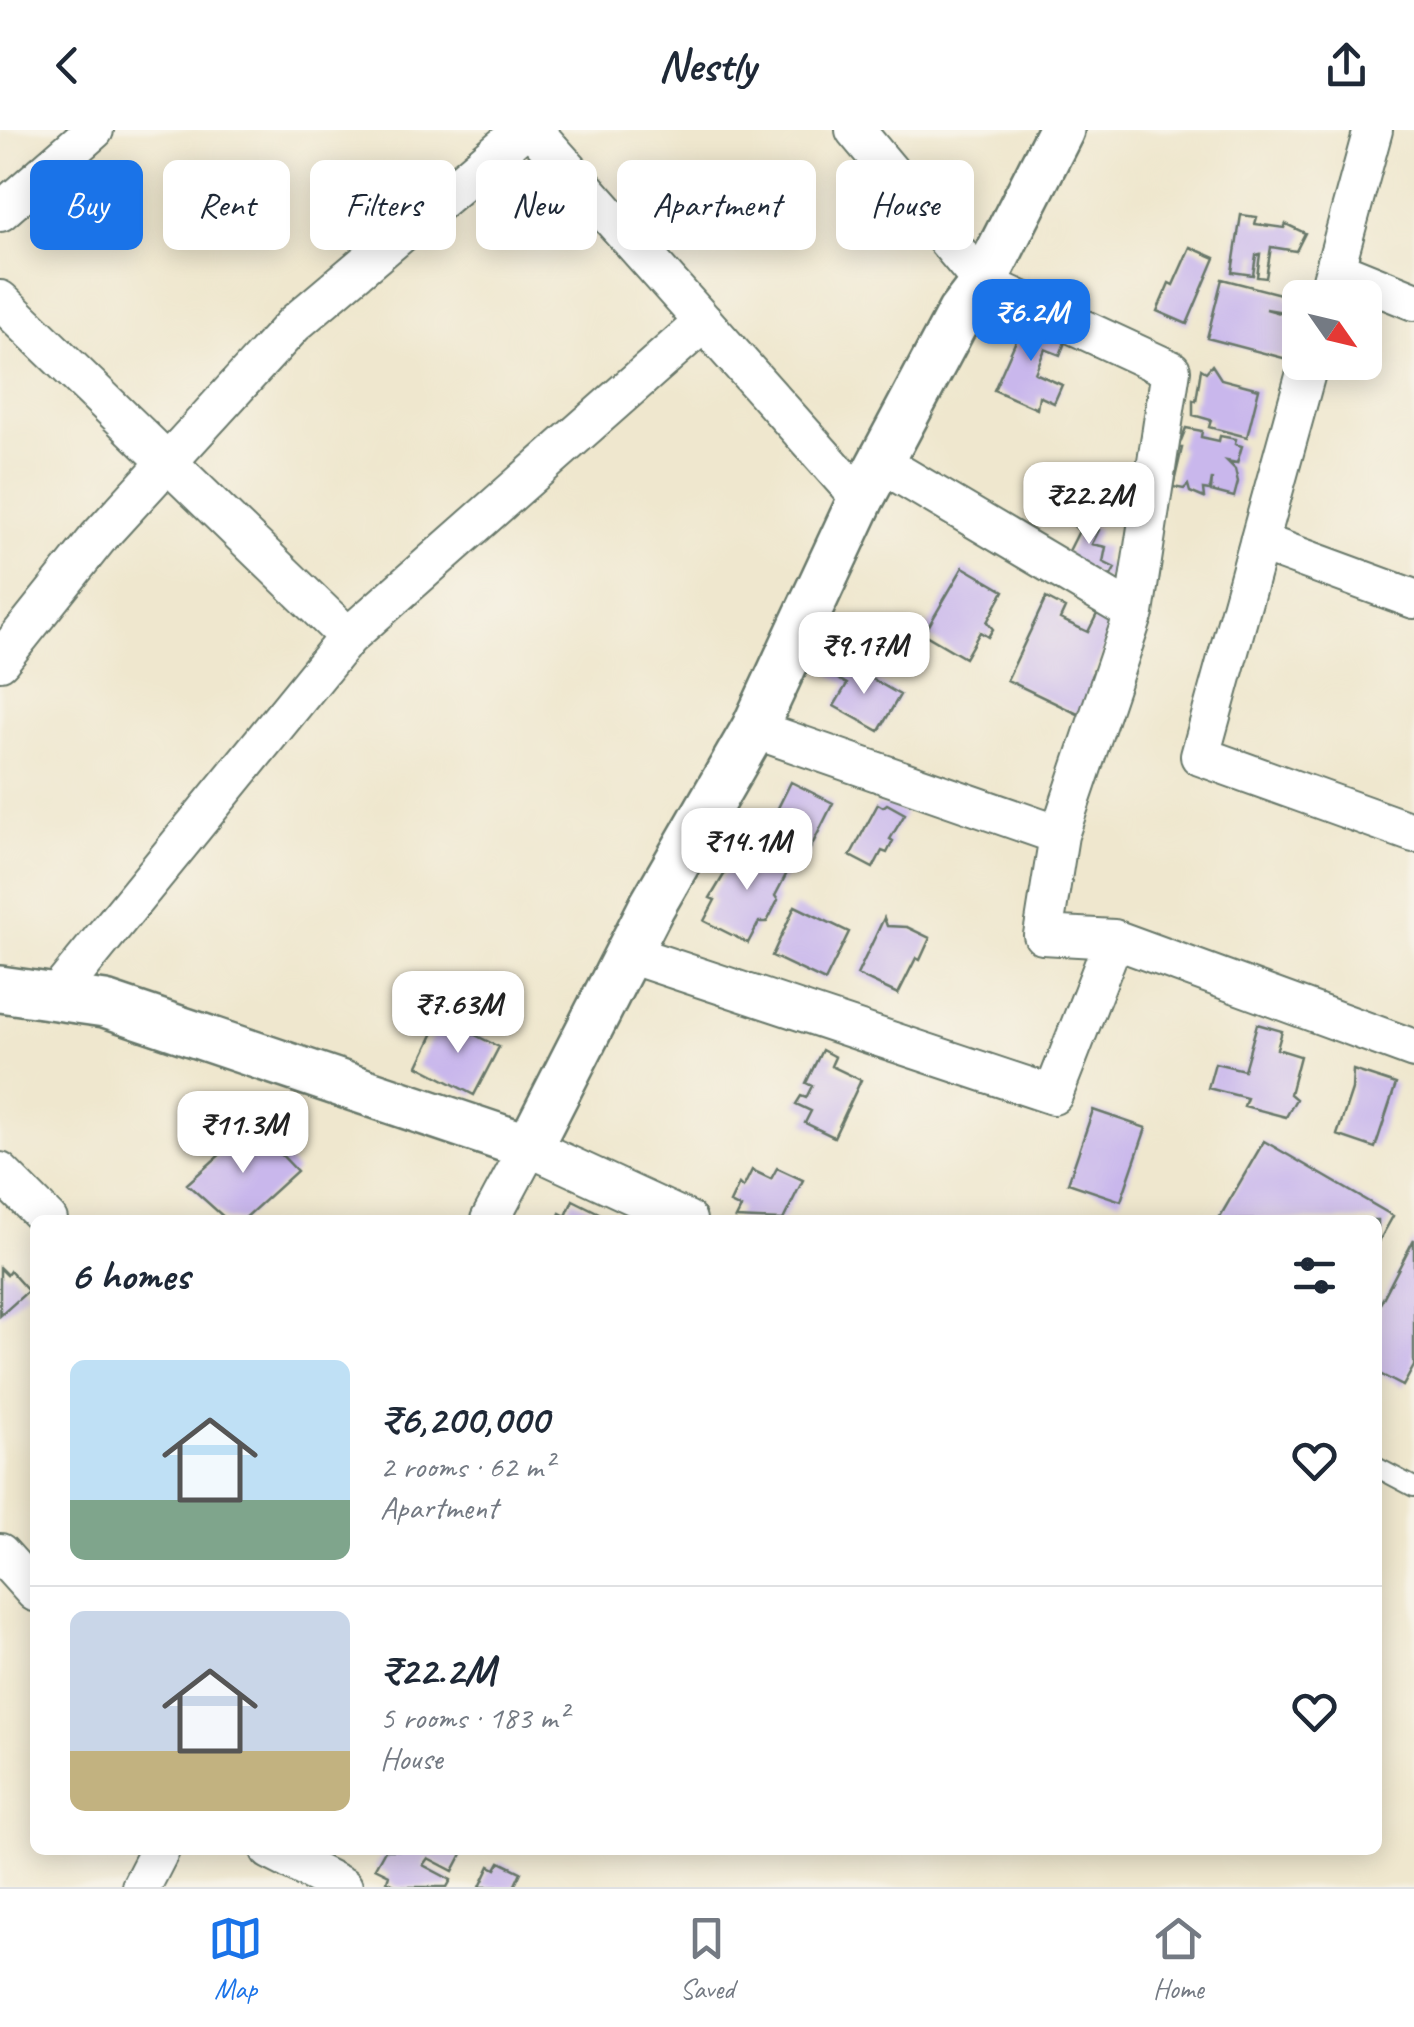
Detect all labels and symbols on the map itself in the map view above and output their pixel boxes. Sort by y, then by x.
pin: ₹6.2M [961,279,1101,364]
north arrow [1282,280,1382,380]
pin: ₹22.2M [1008,462,1170,547]
pin: ₹9.17M [783,612,945,697]
pin: ₹14.1M [666,808,828,893]
pin: ₹7.63M [377,971,539,1056]
pin: ₹11.3M [162,1091,324,1176]

